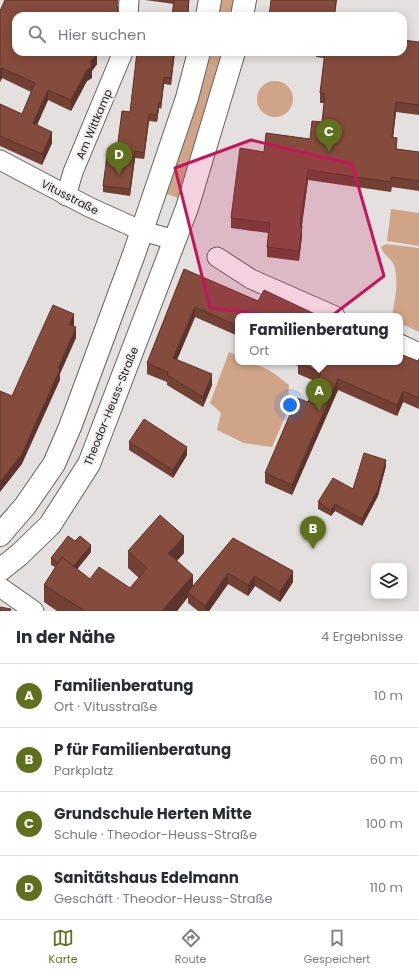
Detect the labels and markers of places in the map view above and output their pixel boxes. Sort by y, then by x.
pin: C [316,119,342,152]
pin: D [106,142,132,175]
pin: A [306,378,332,411]
pin: B [300,516,326,549]

